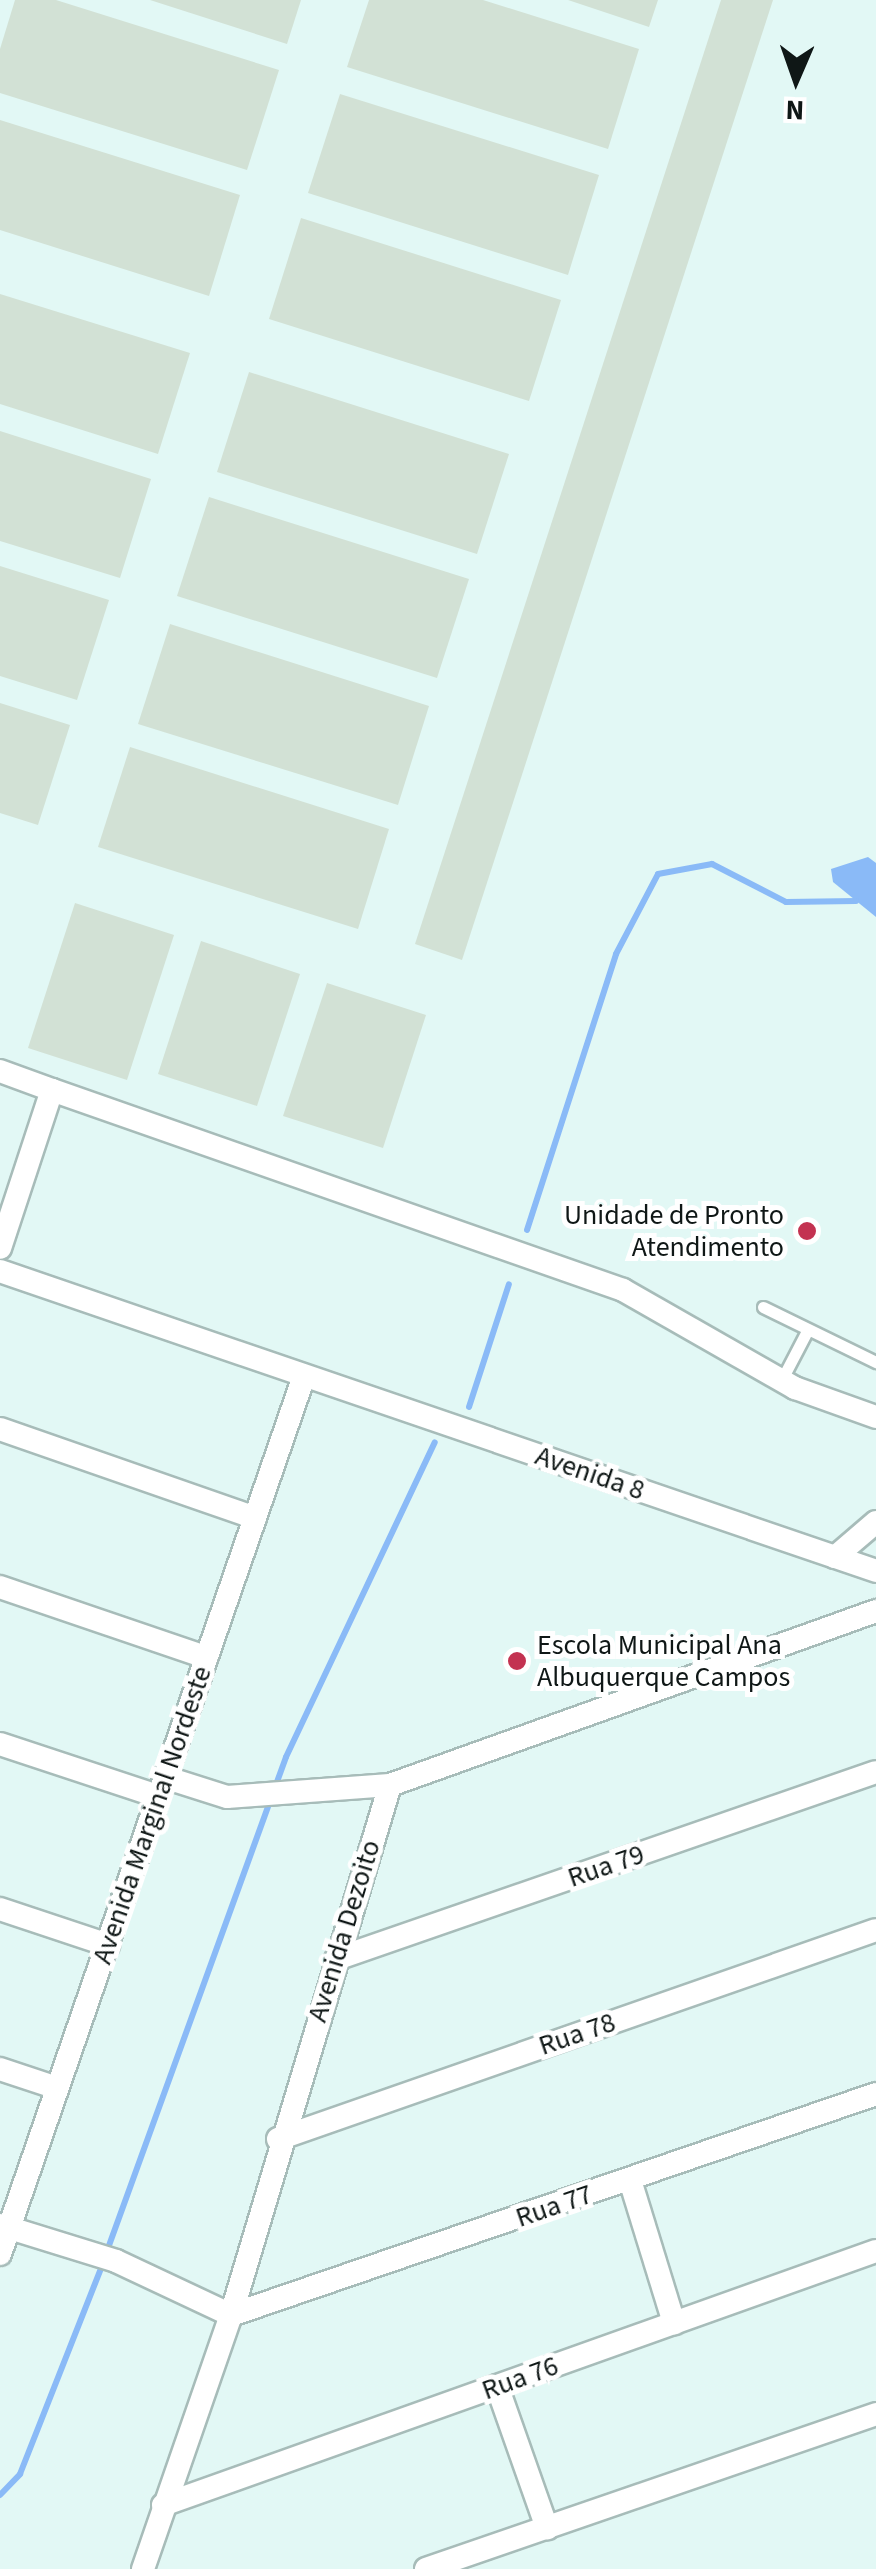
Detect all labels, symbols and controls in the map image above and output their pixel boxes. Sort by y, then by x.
north arrow [746,30,846,130]
text: N [785,90,805,130]
place label: Unidade de Pronto Atendimento [564,1198,784,1264]
marker: Unidade de Pronto Atendimento [794,1218,820,1244]
street label: Avenida 8 [531,1439,649,1507]
place label: Escola Municipal Ana Albuquerque Campos [537,1628,790,1694]
marker: Escola Municipal Ana Albuquerque Campos [506,1650,528,1672]
street label: Avenida Marginal Nordeste [85,1662,219,1968]
street label: Avenida Dezoito [300,1836,388,2026]
street label: Rua 79 [563,1837,649,1895]
street label: Rua 78 [534,2005,620,2063]
street label: Rua 77 [511,2177,597,2235]
street label: Rua 76 [477,2349,563,2407]

